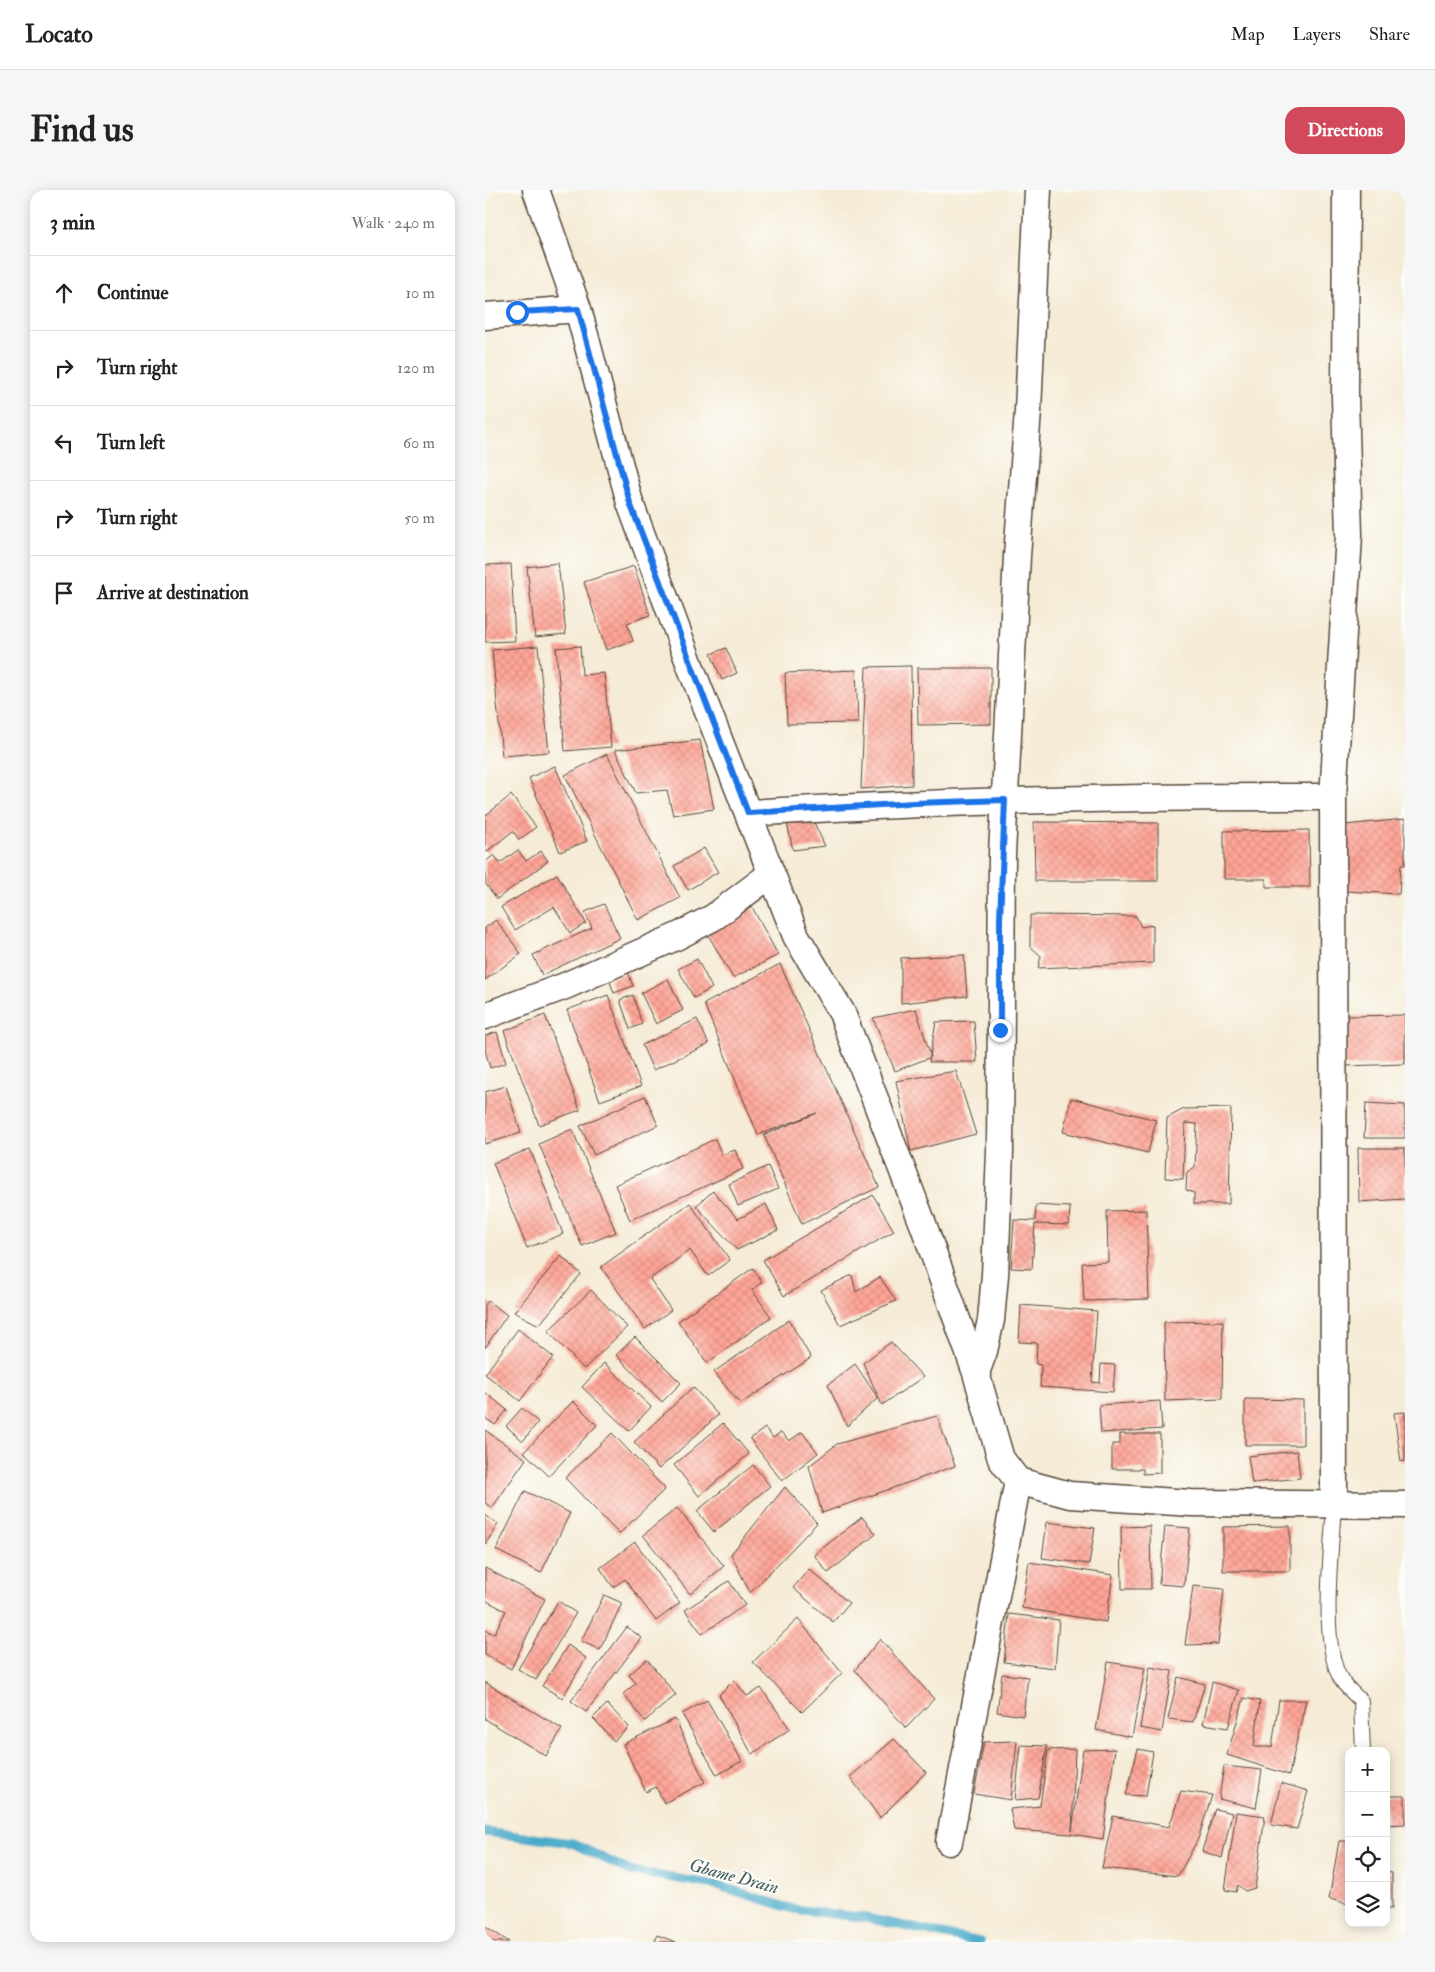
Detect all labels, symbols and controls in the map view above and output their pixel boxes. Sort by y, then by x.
text: Locato [25,19,93,50]
text: Map [1231,23,1265,46]
text: Layers [1293,23,1341,46]
text: Share [1369,23,1410,46]
button: Directions [1285,107,1405,154]
text: Find us [30,108,134,152]
text: 3 min [50,209,95,236]
text: Walk · 240 m [351,213,435,233]
icon: ahead [50,279,78,307]
text: Continue [97,281,168,305]
text: 10 m [405,283,435,303]
route start [506,301,529,324]
icon: right [50,354,78,382]
text: Turn right [97,356,177,380]
text: 120 m [397,358,435,378]
icon: left [50,429,78,457]
text: Turn left [97,431,165,455]
text: 60 m [403,433,435,453]
icon: right [50,504,78,532]
text: Turn right [97,506,177,530]
text: 50 m [404,508,435,528]
icon: arrive [50,579,78,607]
text: Arrive at destination [97,581,249,605]
route end [989,1019,1012,1042]
map controls [1345,1747,1390,1927]
button: + [1345,1747,1390,1792]
button: − [1345,1792,1390,1837]
button: locate [1345,1837,1390,1882]
water label: Gbame Drain [687,1854,781,1899]
button: layers [1345,1882,1390,1927]

